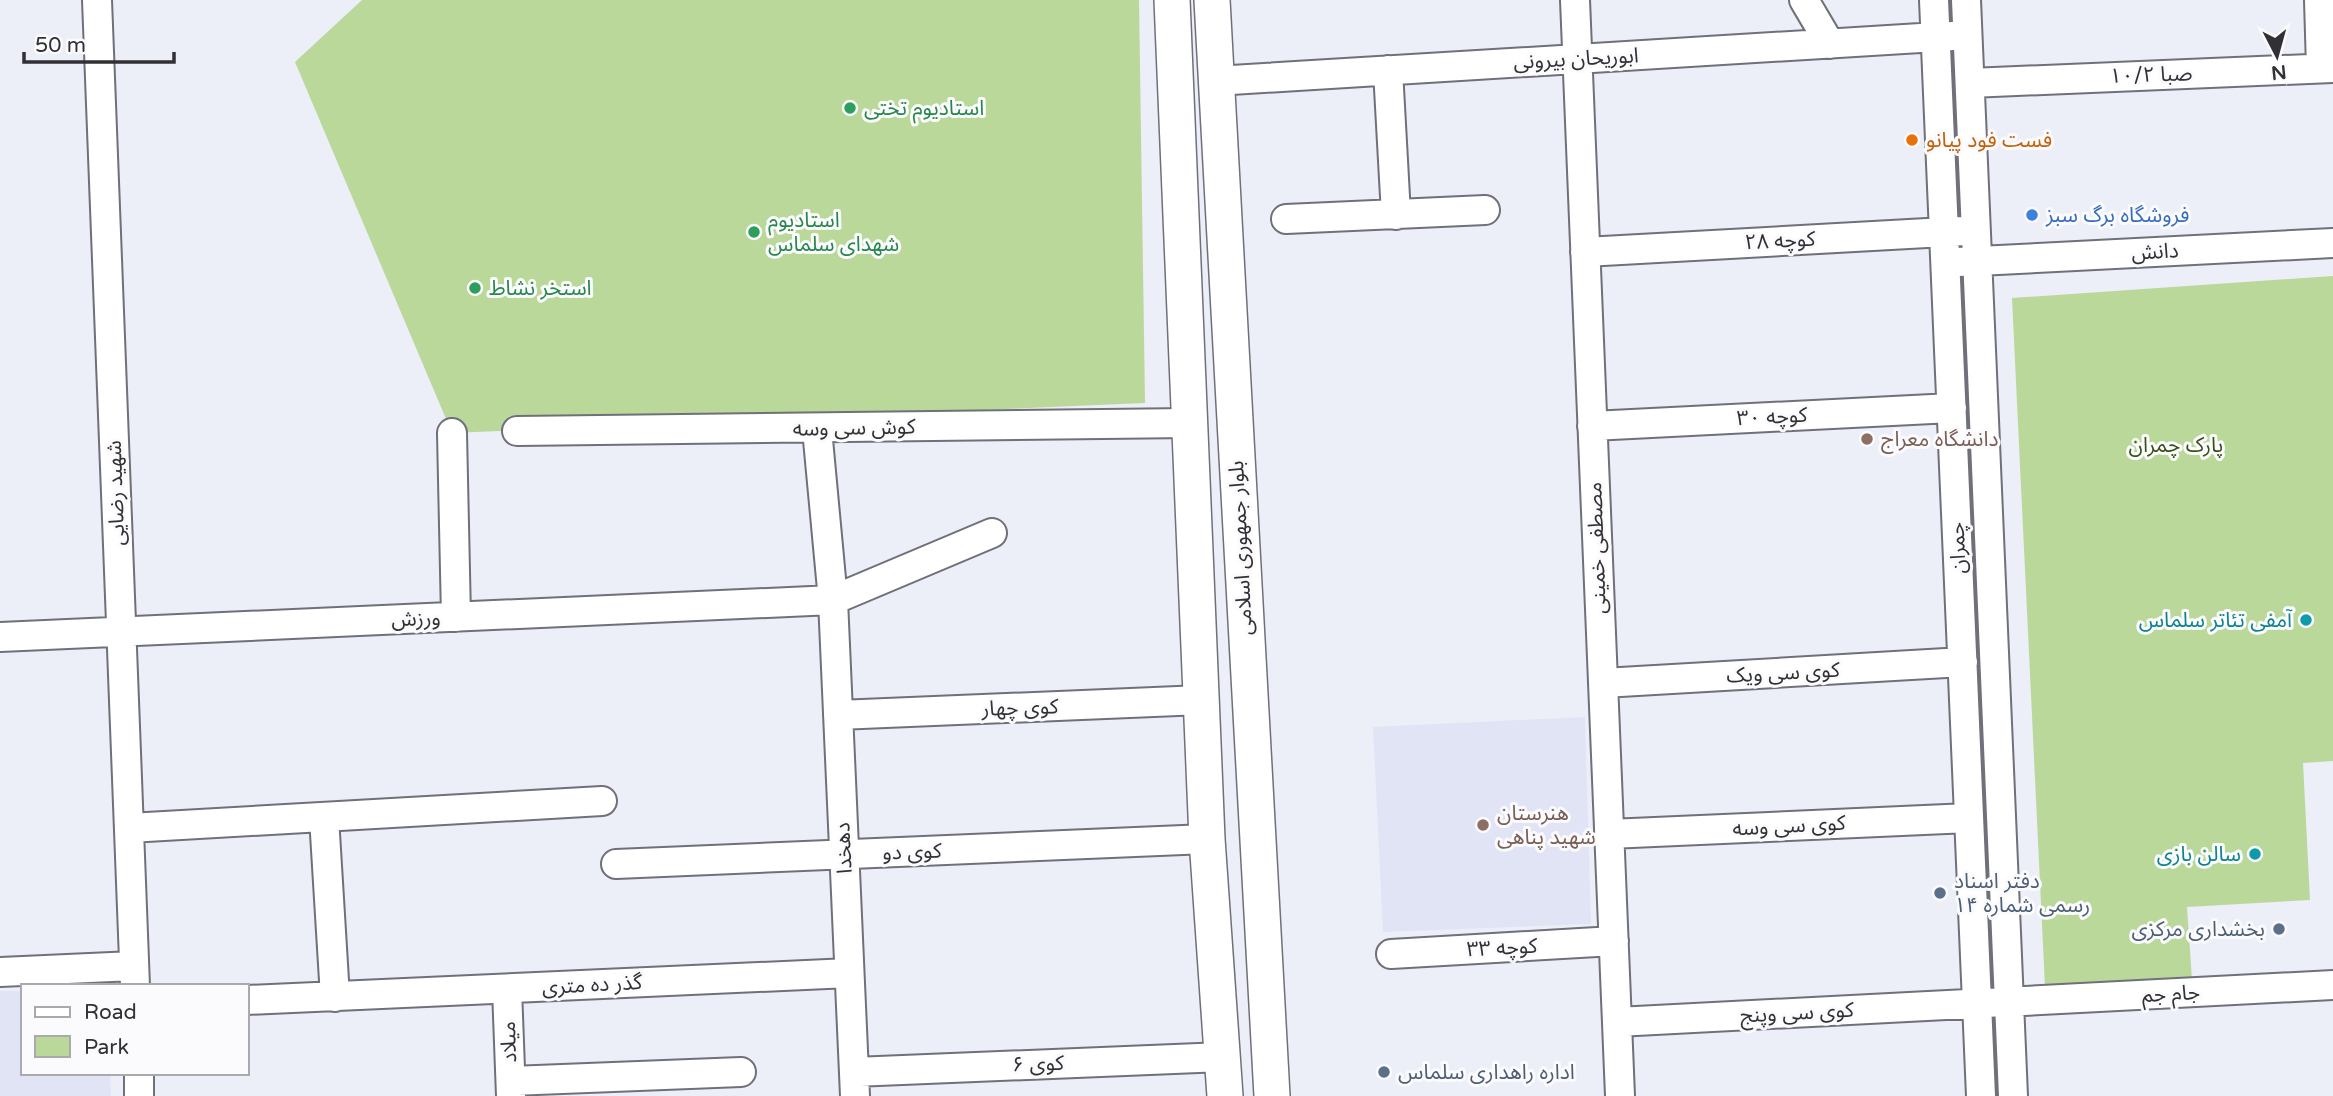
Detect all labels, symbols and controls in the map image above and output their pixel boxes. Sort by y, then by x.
scale bar [24,21,175,65]
north arrow [2242,21,2312,91]
text: 50 m [35,33,86,58]
street label: ابوریحان بیرونی [1513,43,1639,75]
text: N [2270,60,2287,84]
street label: صبا ۱۰/۲ [2109,61,2193,89]
place label: استادیوم تختی [864,96,984,124]
marker: استادیوم تختی [842,100,858,116]
place label: فست فود پیانو [1926,128,2052,153]
marker: فست فود پیانو [1904,132,1920,148]
place label: فروشگاه برگ سبز [2045,203,2189,228]
marker: فروشگاه برگ سبز [2024,207,2040,223]
place label: استادیوم شهدای سلماس [768,208,899,257]
marker: استادیوم شهدای سلماس [746,224,762,240]
street label: کوچه ۲۸ [1744,227,1816,255]
street label: دانش [2131,238,2179,266]
place label: استخر نشاط [489,276,592,301]
marker: استخر نشاط [467,280,483,296]
street label: کوچه ۳۰ [1736,403,1808,431]
street label: کوش سی وسه [792,414,916,442]
place label: دانشگاه معراج [1881,427,1998,454]
marker: دانشگاه معراج [1859,431,1875,447]
park label: پارک چمران [2129,433,2223,458]
street label: شهید رضایی [102,440,130,546]
street label: بلوار جمهوری اسلامی [1224,460,1258,636]
street label: مصطفی خمینی [1582,482,1612,614]
street label: چمران [1945,522,1971,574]
street label: ورزش [391,606,441,632]
place label: آمفی تئاتر سلماس [2139,608,2293,633]
marker: آمفی تئاتر سلماس [2298,612,2314,628]
street label: کوی سی ویک [1726,658,1841,688]
street label: کوی چهار [980,694,1059,722]
place label: هنرستان شهید پناهی [1497,801,1596,850]
street label: کوی سی وسه [1732,811,1847,841]
marker: هنرستان شهید پناهی [1475,817,1491,833]
street label: دهخدا [830,822,858,874]
street label: کوی دو [882,838,942,866]
place label: سالن بازی [2157,842,2241,867]
marker: سالن بازی [2247,846,2263,862]
place label: دفتر اسناد رسمی شماره ۱۴ [1954,869,2090,918]
marker: دفتر اسناد رسمی شماره ۱۴ [1932,885,1948,901]
place label: بخشداری مرکزی [2131,917,2265,942]
marker: بخشداری مرکزی [2271,921,2287,937]
street label: کوچه ۳۳ [1466,934,1538,962]
street label: گذر ده متری [541,970,643,1000]
street label: جام جم [2141,980,2201,1011]
legend [21,984,248,1075]
street label: کوی سی وپنج [1739,998,1855,1030]
text: Road [84,1000,137,1025]
street label: میلاد [496,1021,522,1063]
text: Park [84,1035,129,1060]
street label: کوی ۶ [1012,1051,1065,1077]
place label: اداره راهداری سلماس [1398,1060,1575,1085]
marker: اداره راهداری سلماس [1376,1064,1392,1080]

